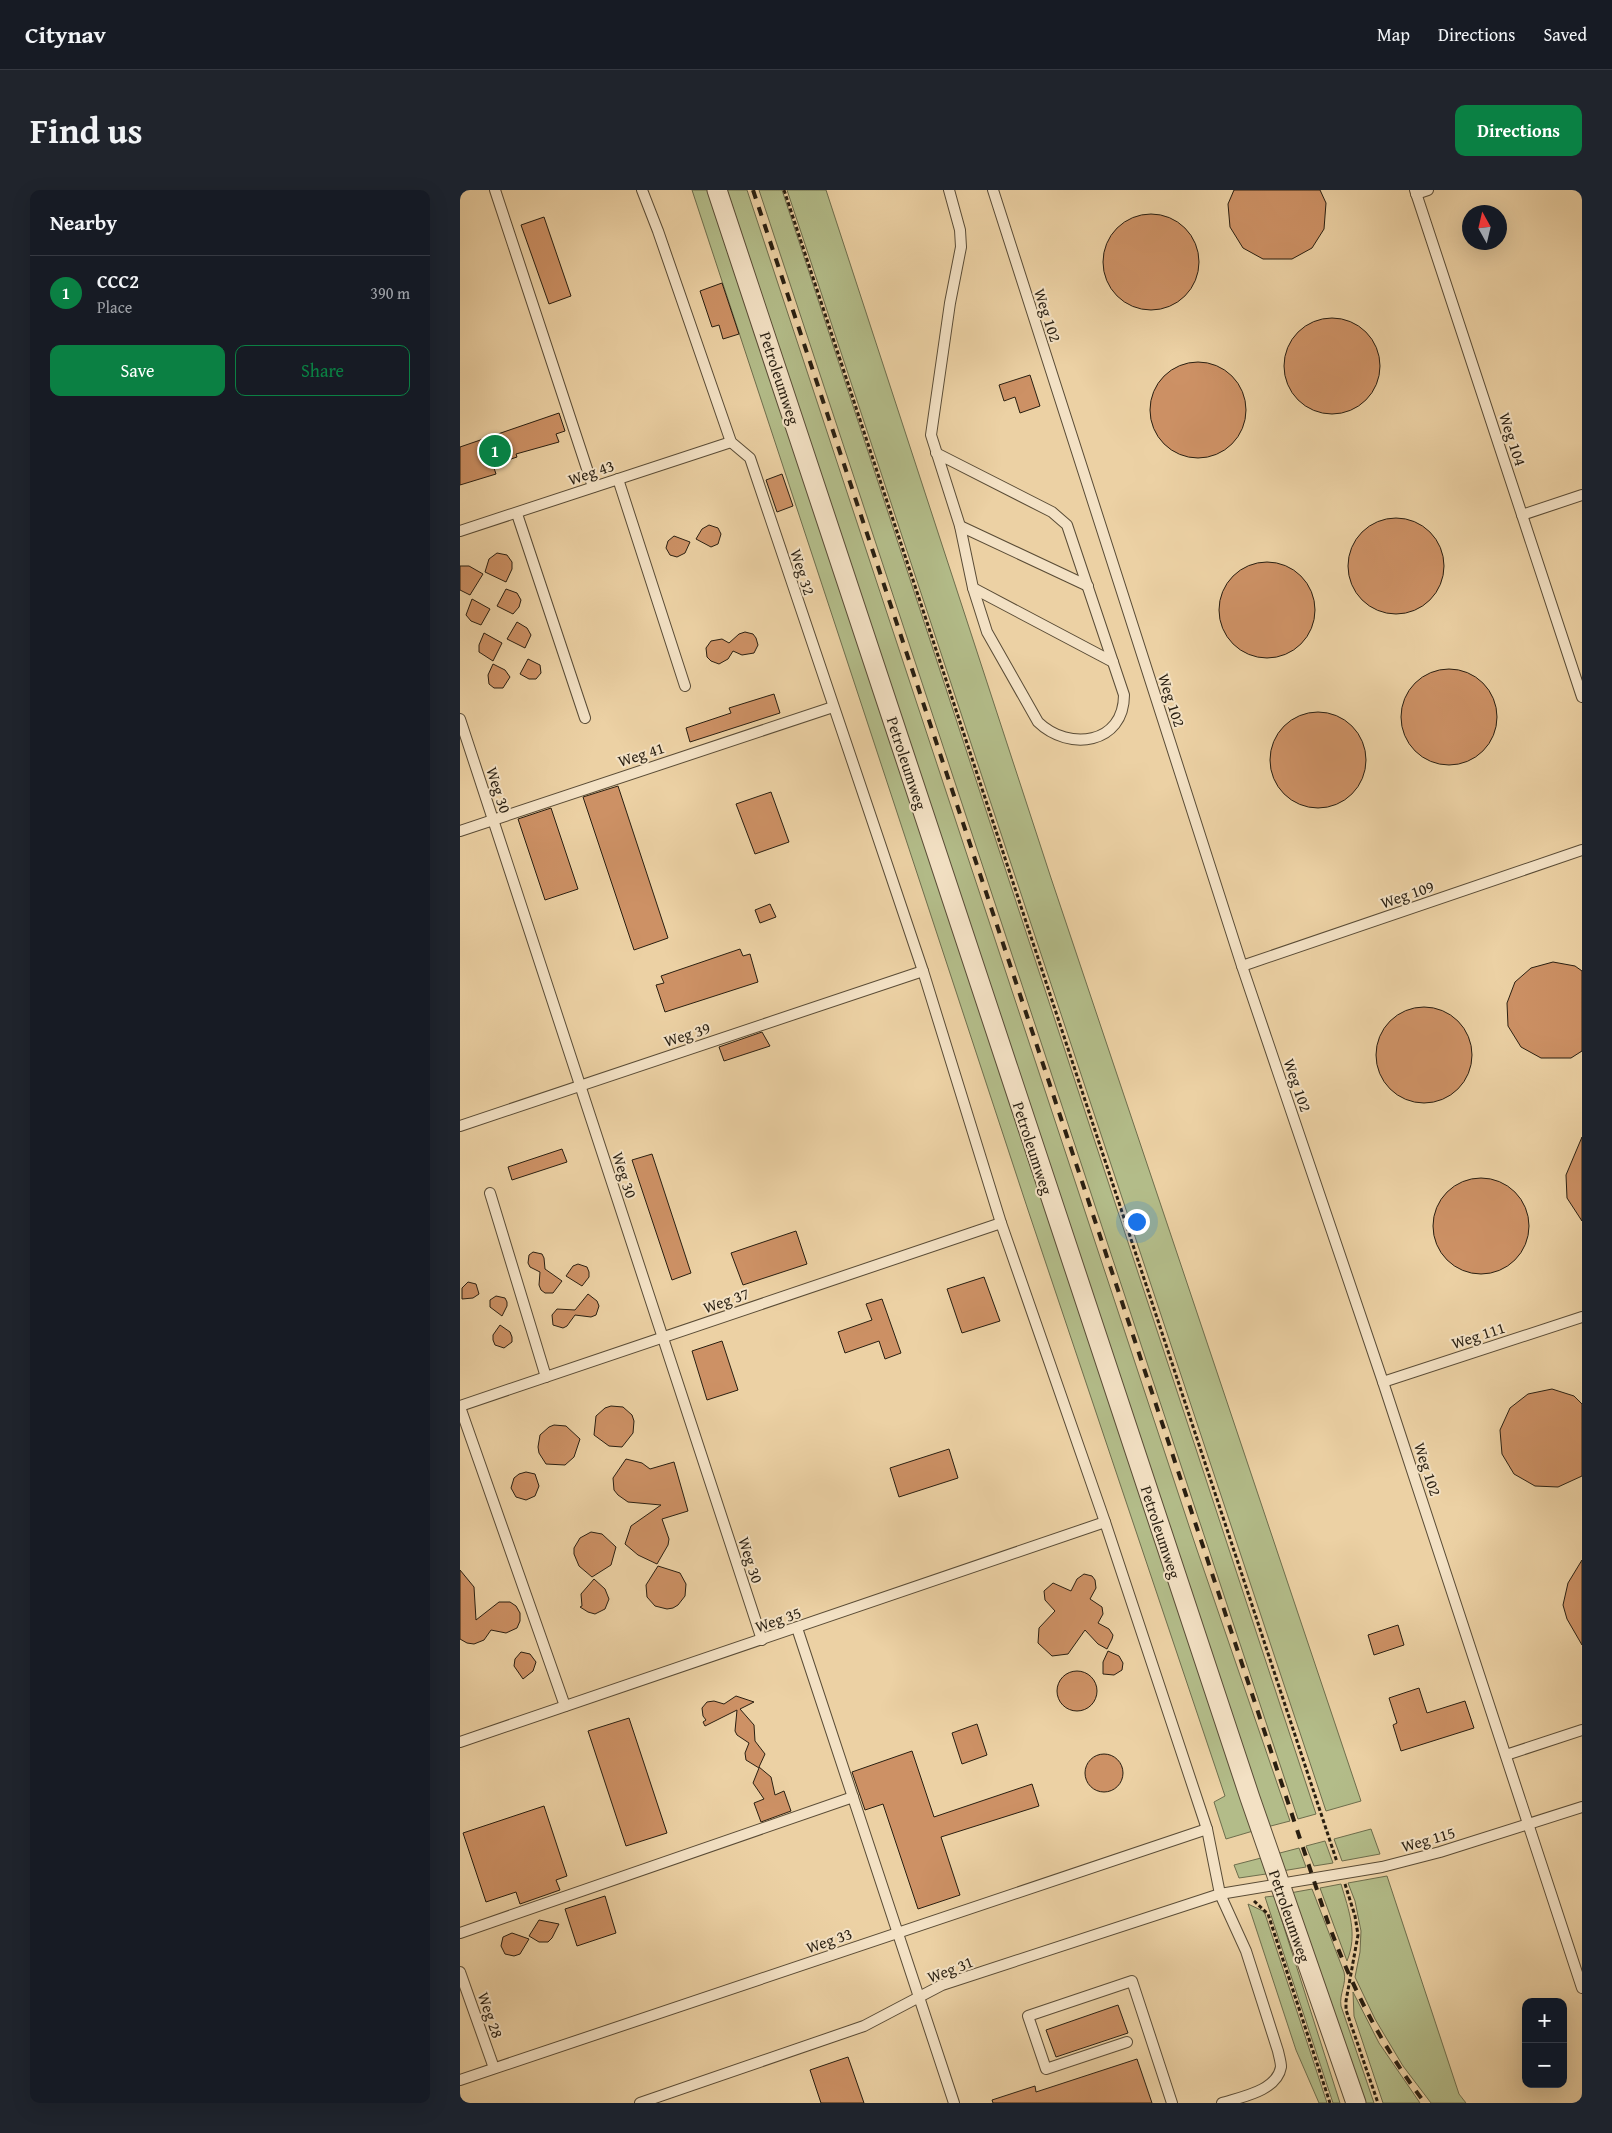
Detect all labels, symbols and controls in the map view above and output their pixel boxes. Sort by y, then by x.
text: Citynav [25,17,106,52]
text: Map [1377,21,1410,48]
text: Directions [1438,21,1515,48]
text: Saved [1543,21,1587,48]
text: Find us [30,105,143,156]
button: Directions [1455,105,1582,156]
north arrow [1462,205,1507,250]
text: Nearby [50,207,117,238]
text: CCC2 [97,267,139,295]
text: 1 [62,281,70,305]
text: 390 m [370,281,410,305]
street label: Weg 102 [1028,285,1068,345]
text: Place [97,295,132,319]
street label: Petroleumweg [754,328,806,428]
button: Save [50,345,225,396]
button: Share [235,345,410,396]
street label: Weg 104 [1493,409,1533,469]
pin: 1 [479,432,511,470]
street label: Weg 43 [565,453,617,491]
street label: Weg 32 [784,546,822,598]
street label: Weg 102 [1152,670,1192,730]
street label: Petroleumweg [881,713,933,813]
street label: Weg 41 [615,735,667,773]
street label: Weg 30 [480,764,518,817]
street label: Weg 109 [1377,874,1437,914]
street label: Weg 39 [661,1015,714,1053]
street label: Weg 102 [1278,1055,1318,1115]
street label: Petroleumweg [1007,1098,1059,1198]
street label: Weg 30 [606,1149,644,1202]
your location [1124,1209,1150,1235]
street label: Weg 37 [700,1281,753,1319]
street label: Weg 111 [1448,1315,1508,1355]
street label: Weg 102 [1408,1439,1448,1499]
street label: Petroleumweg [1135,1482,1187,1582]
street label: Weg 30 [732,1534,770,1587]
street label: Weg 35 [752,1600,804,1638]
street label: Weg 115 [1398,1820,1458,1858]
street label: Petroleumweg [1263,1866,1317,1966]
street label: Weg 33 [803,1921,855,1959]
street label: Weg 31 [924,1949,976,1989]
street label: Weg 28 [472,1989,510,2042]
map controls [1522,1998,1567,2088]
button: + [1522,1998,1567,2043]
button: − [1522,2043,1567,2088]

